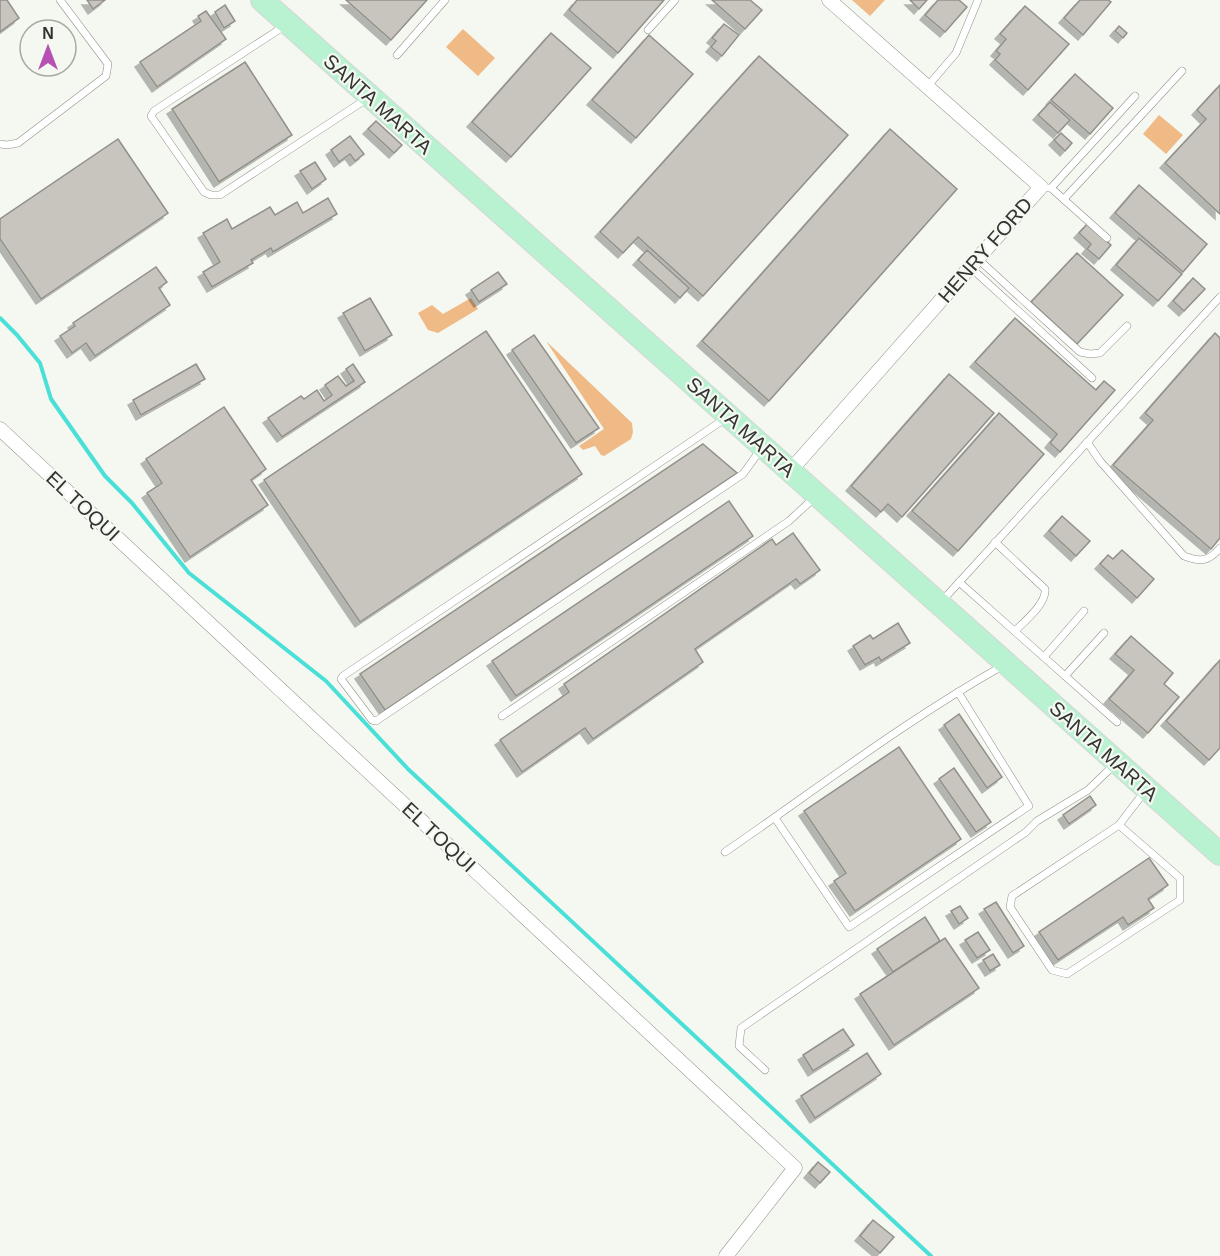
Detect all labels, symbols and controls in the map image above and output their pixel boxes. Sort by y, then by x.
north arrow [18,18,78,78]
text: N [42,25,54,42]
street label: SANTA MARTA [319,50,437,159]
street label: HENRY FORD [934,193,1036,307]
street label: SANTA MARTA [682,373,800,482]
street label: EL TOQUI [42,467,124,545]
street label: SANTA MARTA [1045,697,1163,806]
street label: EL TOQUI [398,798,480,876]

